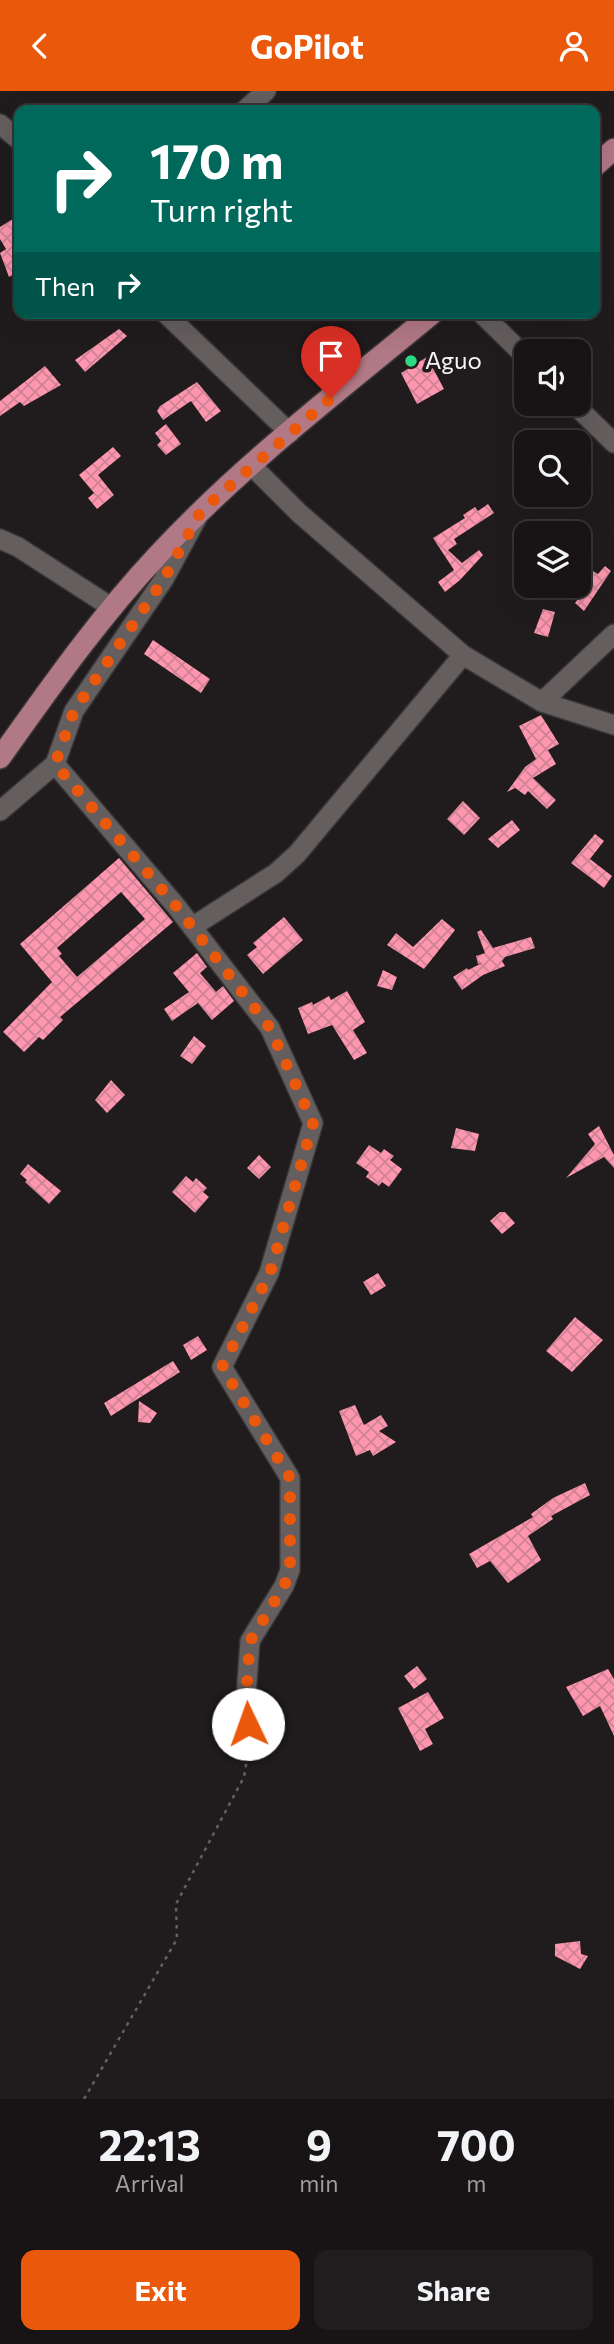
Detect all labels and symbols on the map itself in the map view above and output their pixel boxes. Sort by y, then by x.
pin [301,326,361,398]
place label: Aguo [425,345,482,374]
marker: Aguo [403,353,419,369]
position arrow [211,1687,285,1761]

